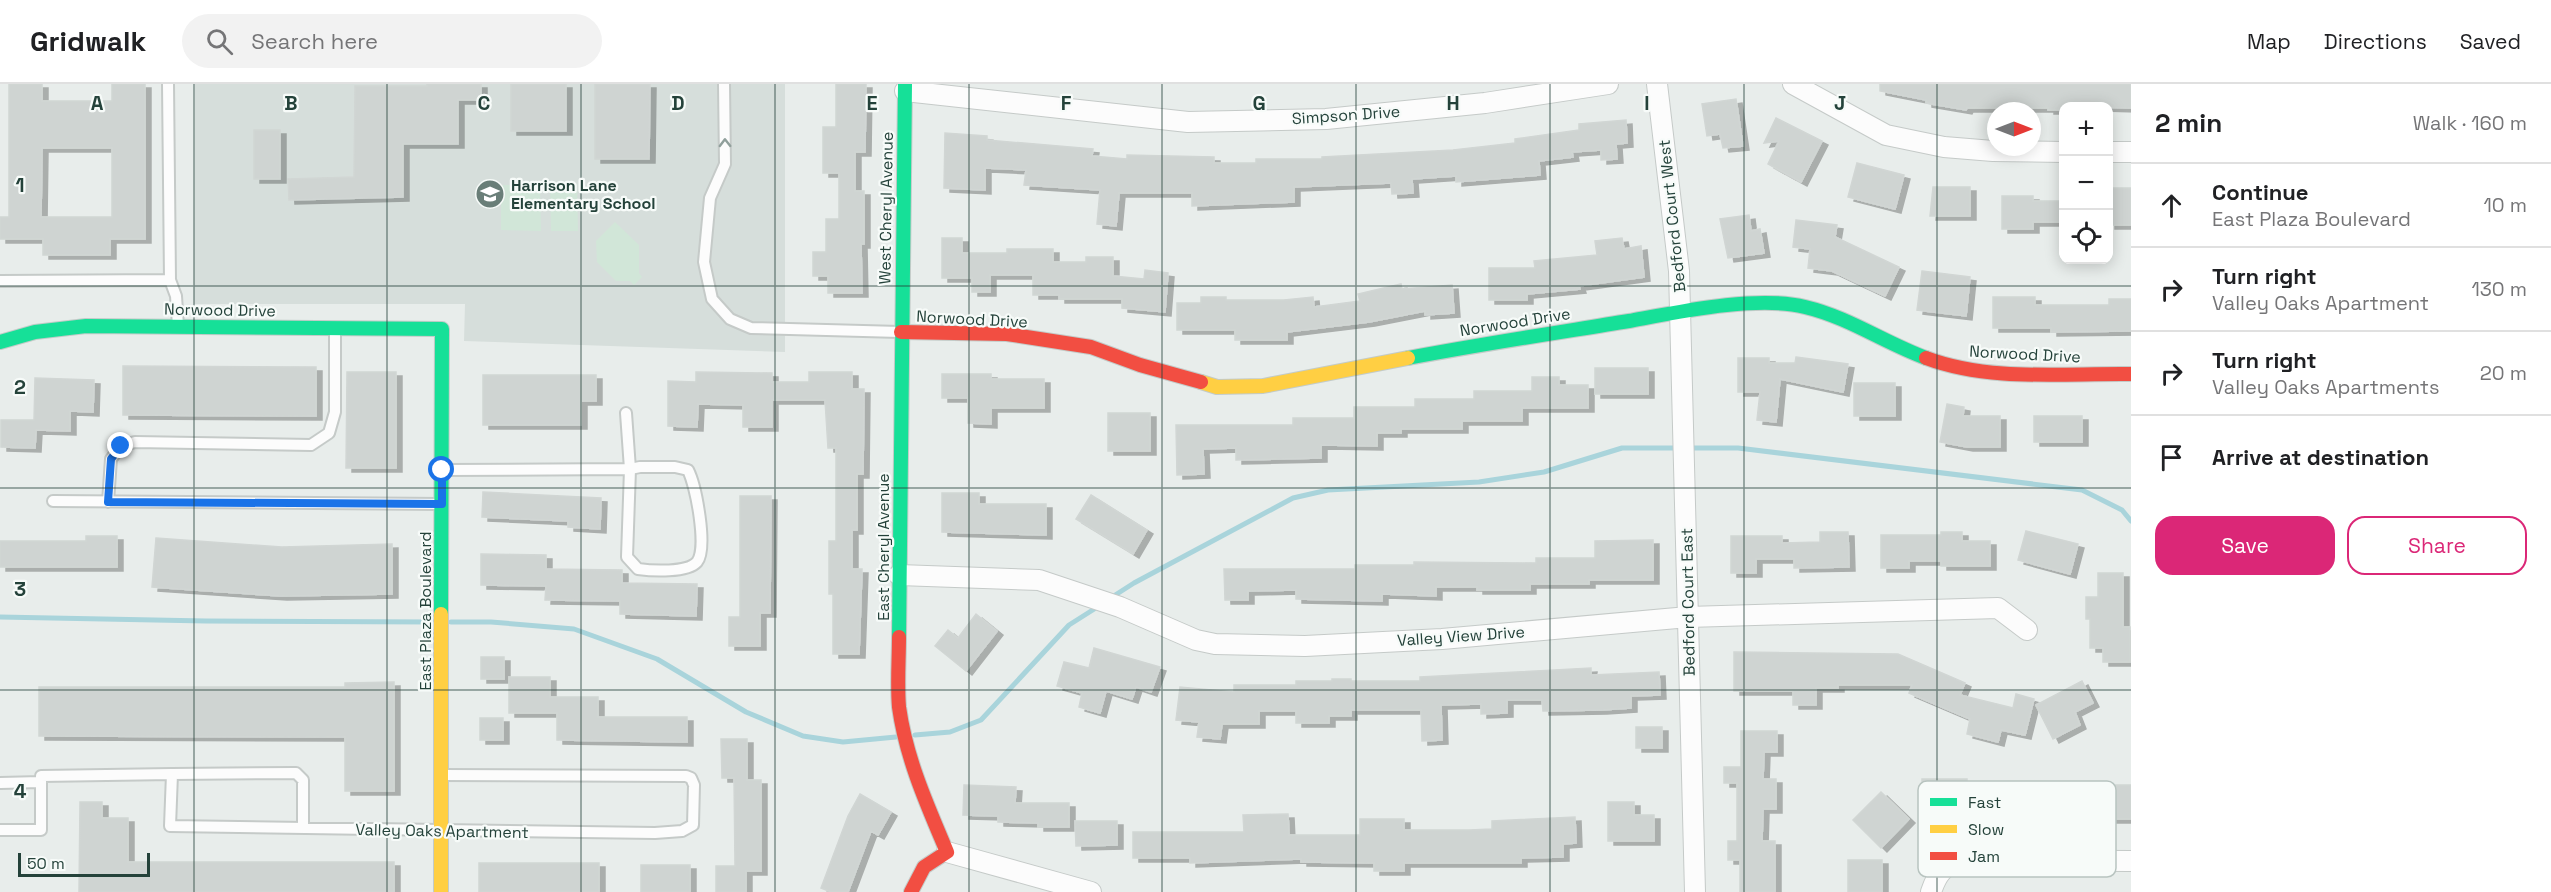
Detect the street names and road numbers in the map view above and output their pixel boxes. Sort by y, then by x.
street label: Simpson Drive [1291,101,1401,129]
street label: West Cheryl Avenue [874,131,898,285]
street label: Bedford Court West [1654,139,1690,293]
street label: Norwood Drive [164,299,276,321]
street label: Norwood Drive [1458,303,1572,341]
street label: Norwood Drive [916,306,1028,332]
street label: Norwood Drive [1969,341,2081,367]
street label: East Cheryl Avenue [873,473,894,621]
street label: Bedford Court East [1676,528,1700,676]
street label: East Plaza Boulevard [415,531,436,691]
street label: Valley View Drive [1396,621,1526,651]
street label: Valley Oaks Apartment [355,819,529,843]

